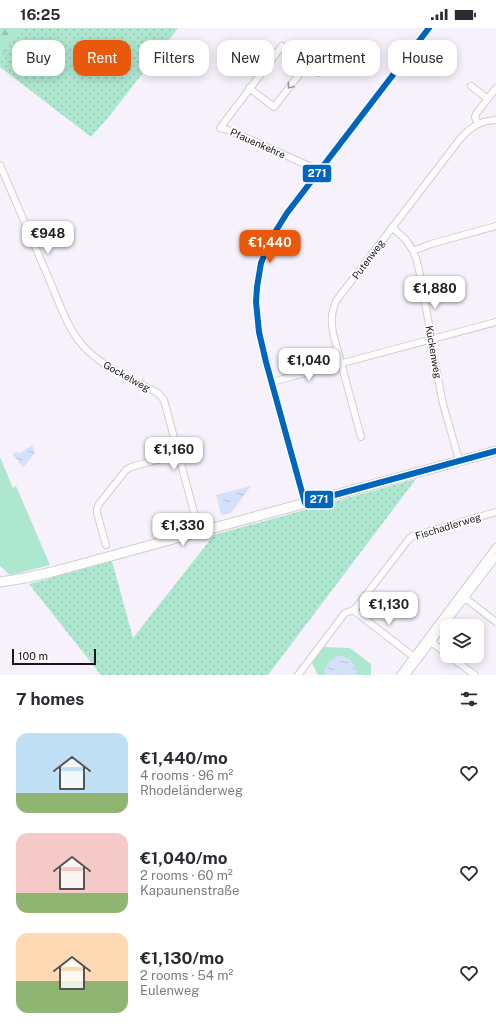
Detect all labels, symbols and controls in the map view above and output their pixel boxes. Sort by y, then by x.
text: 16:25 [20,6,60,23]
chip: Buy [12,40,65,76]
chip: Rent [73,40,131,76]
chip: Filters [139,40,209,76]
chip: New [217,40,274,76]
chip: Apartment [282,40,380,76]
chip: House [388,40,457,76]
one-way arrow [288,81,295,88]
street label: Pfauenkehre [228,125,288,161]
line badge: 271 [302,164,332,183]
text: 271 [308,167,326,179]
pin: €948 [24,221,72,255]
text: €948 [31,226,65,241]
pin: €1,440 [237,230,303,264]
text: €1,440 [248,235,292,250]
street label: Putenweg [349,237,387,281]
pin: €1,880 [402,276,468,310]
text: €1,880 [413,281,457,296]
street label: Kückenweg [423,324,445,380]
pin: €1,040 [276,348,342,382]
text: €1,040 [288,353,330,368]
street label: Gockelweg [101,358,153,394]
pin: €1,160 [141,437,207,471]
text: €1,160 [154,442,194,457]
line badge: 271 [304,490,334,509]
text: 271 [310,493,328,505]
street label: Fischadlerweg [414,510,482,542]
pin: €1,330 [150,513,216,547]
text: €1,330 [161,518,205,533]
pin: €1,130 [356,592,422,626]
text: €1,130 [369,597,409,612]
map controls [440,619,484,663]
button: layers [440,619,484,663]
scale bar [12,647,96,666]
text: 100 m [18,650,48,662]
icon: filters [458,688,480,710]
text: 7 homes [16,689,84,709]
text: €1,440/mo [140,748,228,768]
icon: home [48,749,96,797]
icon: heart [458,762,480,784]
text: 4 rooms · 96 m² [140,768,233,783]
text: Rhodeländerweg [140,783,243,798]
text: €1,040/mo [140,848,228,868]
icon: home [48,849,96,897]
icon: heart [458,862,480,884]
text: 2 rooms · 60 m² [140,868,233,883]
text: Kapaunenstraße [140,883,239,898]
text: €1,130/mo [140,948,224,968]
icon: home [48,949,96,997]
icon: heart [458,962,480,984]
text: 2 rooms · 54 m² [140,968,233,983]
text: Eulenweg [140,983,199,998]

